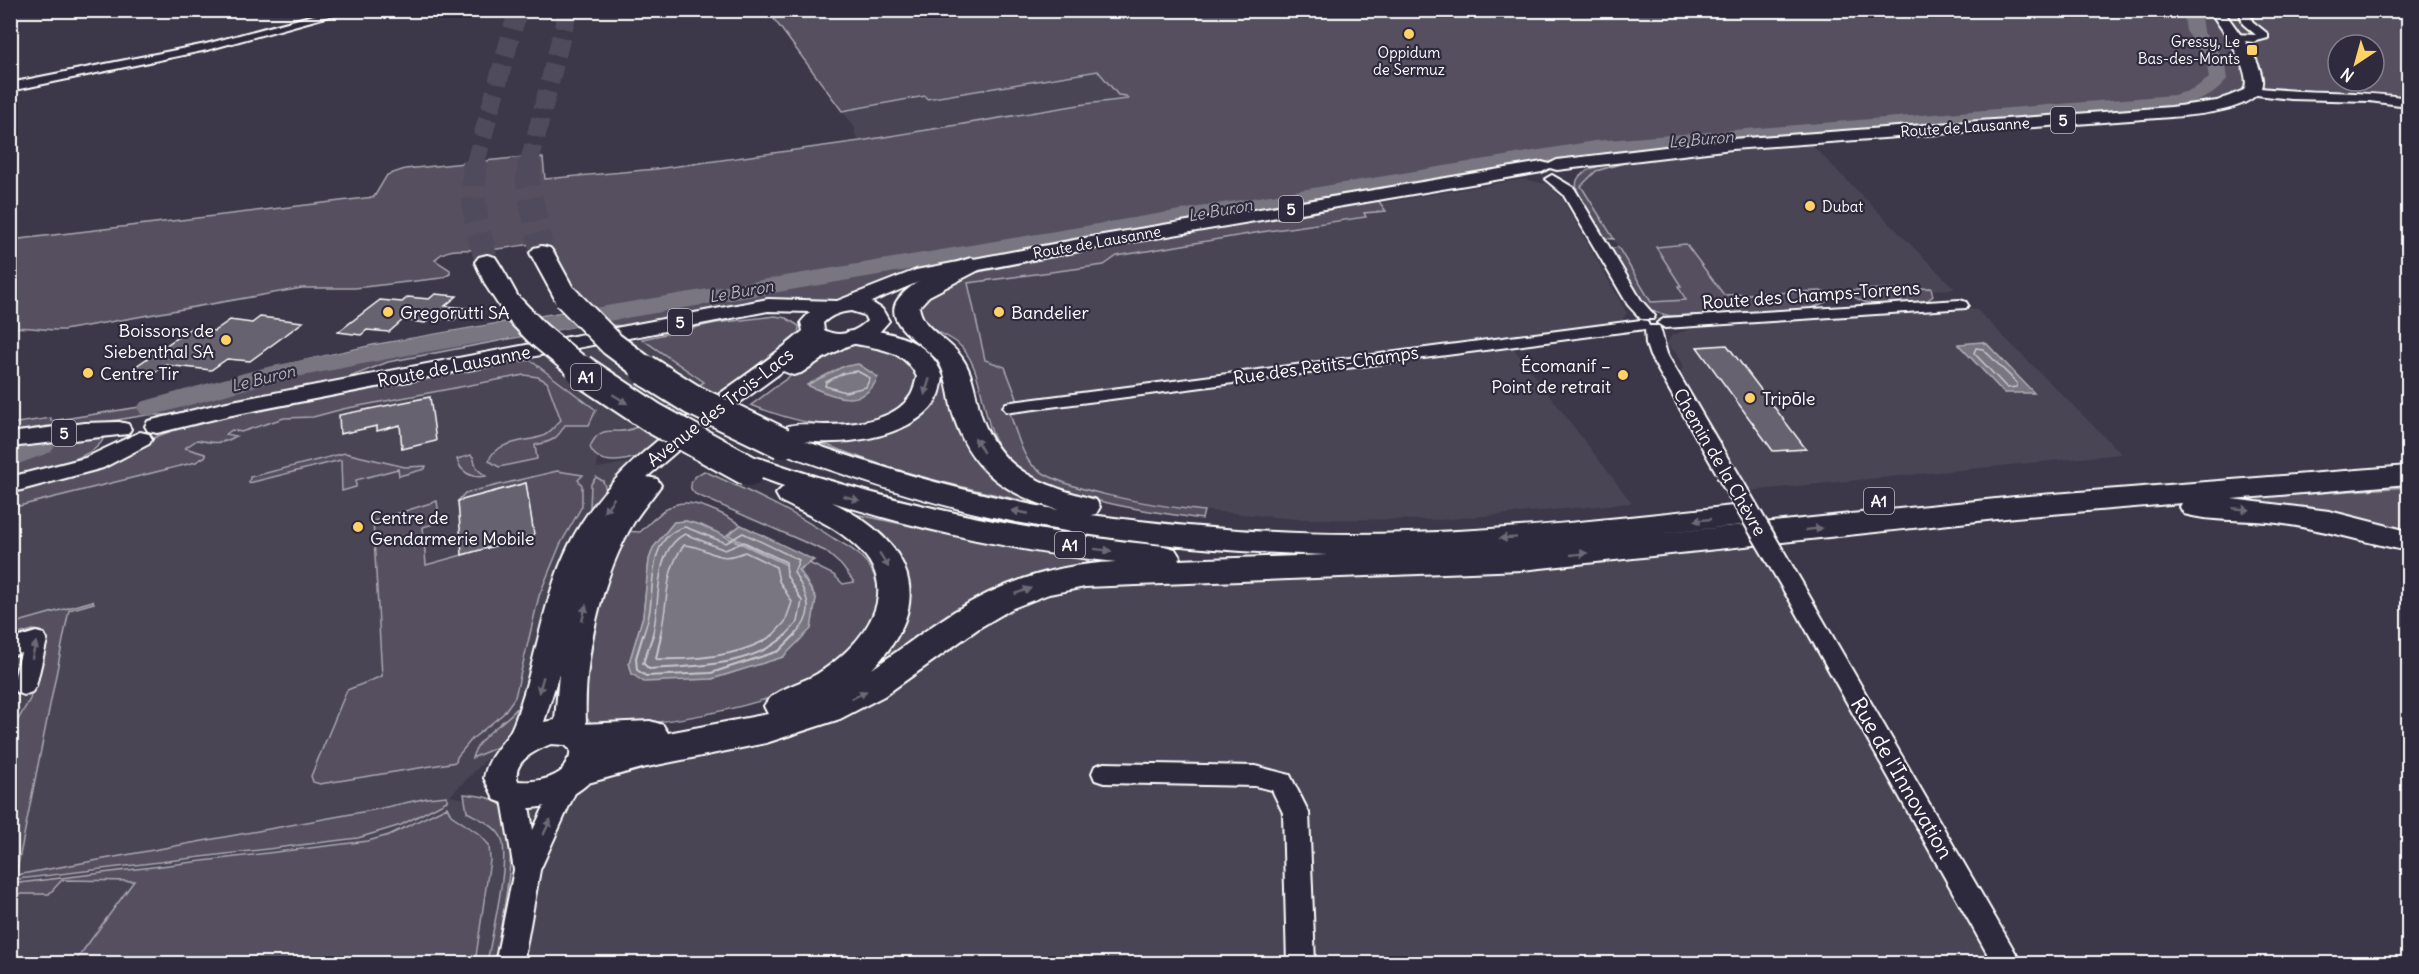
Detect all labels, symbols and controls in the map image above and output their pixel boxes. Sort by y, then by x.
marker: Oppidum de Sermuz [1402,27,1416,41]
place label: Gressy, Le Bas-des-Monts [2138,32,2240,68]
north arrow [2326,33,2386,93]
place label: Oppidum de Sermuz [1373,43,1445,79]
marker: Gressy, Le Bas-des-Monts [2245,43,2259,57]
text: N [2337,64,2358,86]
road number: 5 [2051,107,2075,133]
street label: Route de Lausanne [1900,113,2030,141]
water label: Le Buron [1668,126,1735,152]
water label: Le Buron [1186,194,1255,226]
road number: 5 [1279,196,1303,222]
place label: Dubat [1822,197,1863,216]
marker: Dubat [1803,199,1817,213]
street label: Route de Lausanne [1031,221,1163,263]
water label: Le Buron [707,275,776,307]
street label: Route des Champs-Torrens [1701,276,1921,314]
place label: Gregorutti SA [400,301,510,324]
place label: Bandelier [1011,301,1089,324]
marker: Gregorutti SA [381,305,395,319]
marker: Bandelier [992,305,1006,319]
road number: 5 [668,309,692,335]
place label: Boissons de Siebenthal SA [104,319,214,363]
marker: Boissons de Siebenthal SA [219,333,233,347]
street label: Route de Lausanne [375,340,533,392]
street label: Rue des Petits-Champs [1232,341,1420,389]
street label: Avenue des Trois-Lacs [642,343,798,471]
place label: Écomanif – Point de retrait [1491,354,1611,398]
water label: Le Buron [229,360,298,396]
place label: Centre Tir [100,362,180,385]
road number: A1 [571,364,601,390]
marker: Centre Tir [81,366,95,380]
marker: Écomanif – Point de retrait [1616,368,1630,382]
one-way arrow [922,378,931,396]
street label: Chemin de la Chèvre [1668,384,1772,540]
place label: Tripōle [1762,387,1816,410]
marker: Tripōle [1743,391,1757,405]
one-way arrow [612,393,628,404]
road number: 5 [52,420,76,446]
one-way arrow [973,437,984,453]
road number: A1 [1864,488,1894,514]
one-way arrow [842,494,860,503]
one-way arrow [603,496,615,512]
one-way arrow [2232,504,2251,514]
place label: Centre de Gendarmerie Mobile [370,506,534,550]
one-way arrow [1010,507,1029,516]
one-way arrow [1692,515,1711,525]
marker: Centre de Gendarmerie Mobile [351,520,365,534]
one-way arrow [1805,524,1824,533]
road number: A1 [1055,532,1085,558]
one-way arrow [1498,534,1517,543]
one-way arrow [1094,545,1113,555]
one-way arrow [1569,549,1588,559]
one-way arrow [879,551,890,568]
one-way arrow [1015,585,1033,595]
one-way arrow [580,604,590,622]
one-way arrow [29,641,39,659]
one-way arrow [536,677,545,695]
one-way arrow [851,690,868,699]
street label: Rue de l'Innovation [1845,692,1959,864]
one-way arrow [542,818,551,835]

